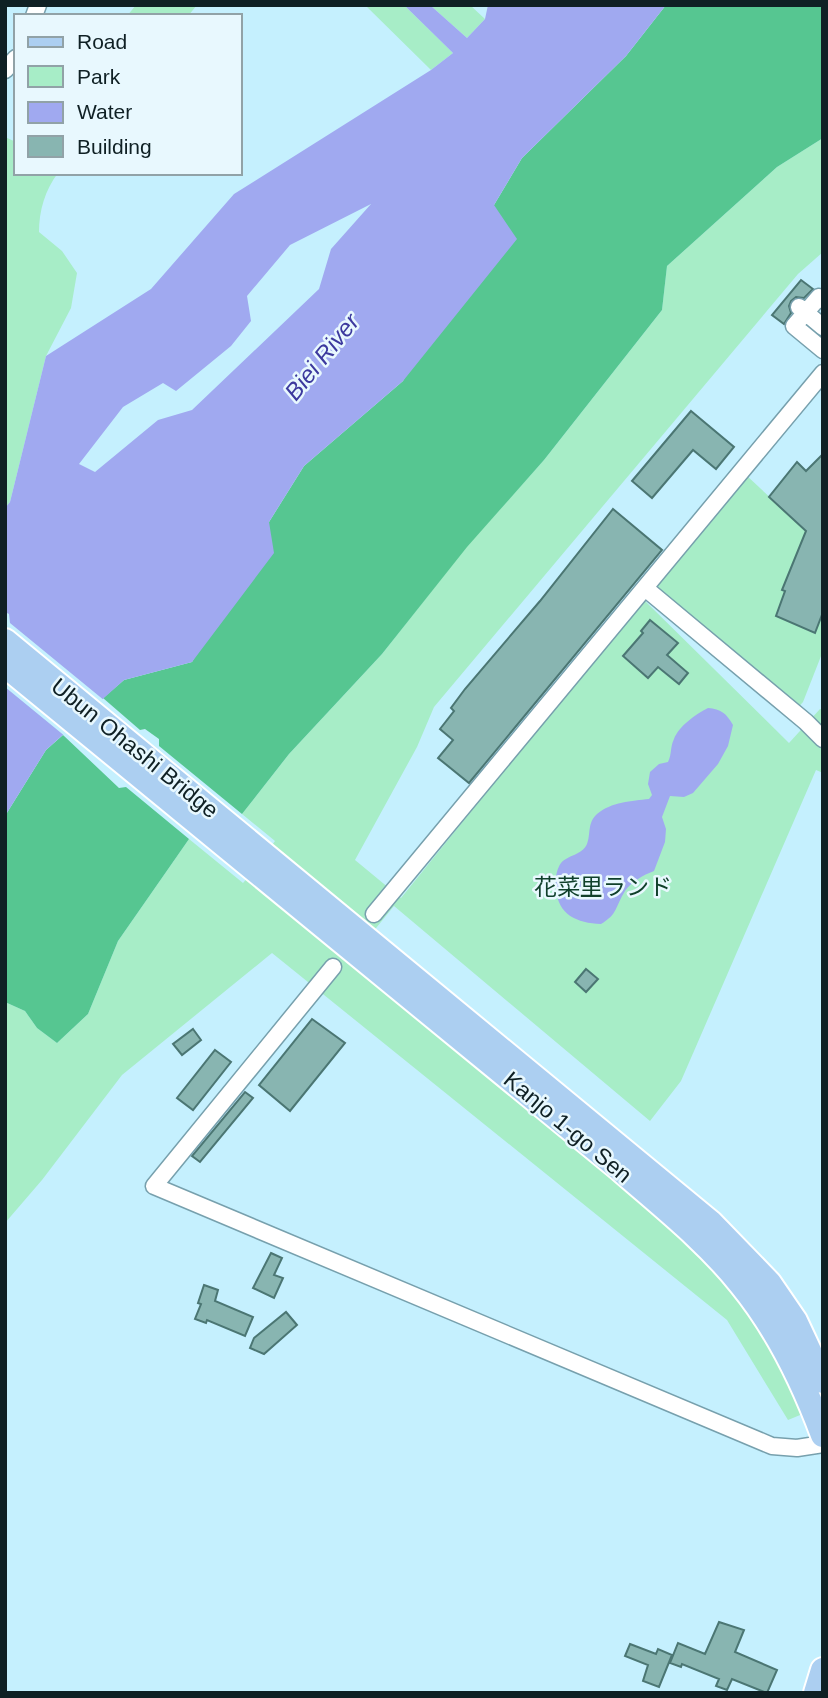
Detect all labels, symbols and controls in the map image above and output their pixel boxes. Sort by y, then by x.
legend [14,14,242,175]
text: Road [77,30,127,53]
text: Park [77,65,121,88]
text: Water [77,100,132,123]
text: Building [77,135,152,158]
water label: Biei River [279,308,365,405]
street label: Ubun Ohashi Bridge [46,673,224,823]
park label: 花菜里ランド [534,874,672,900]
street label: Kanjo 1-go Sen [499,1066,637,1188]

